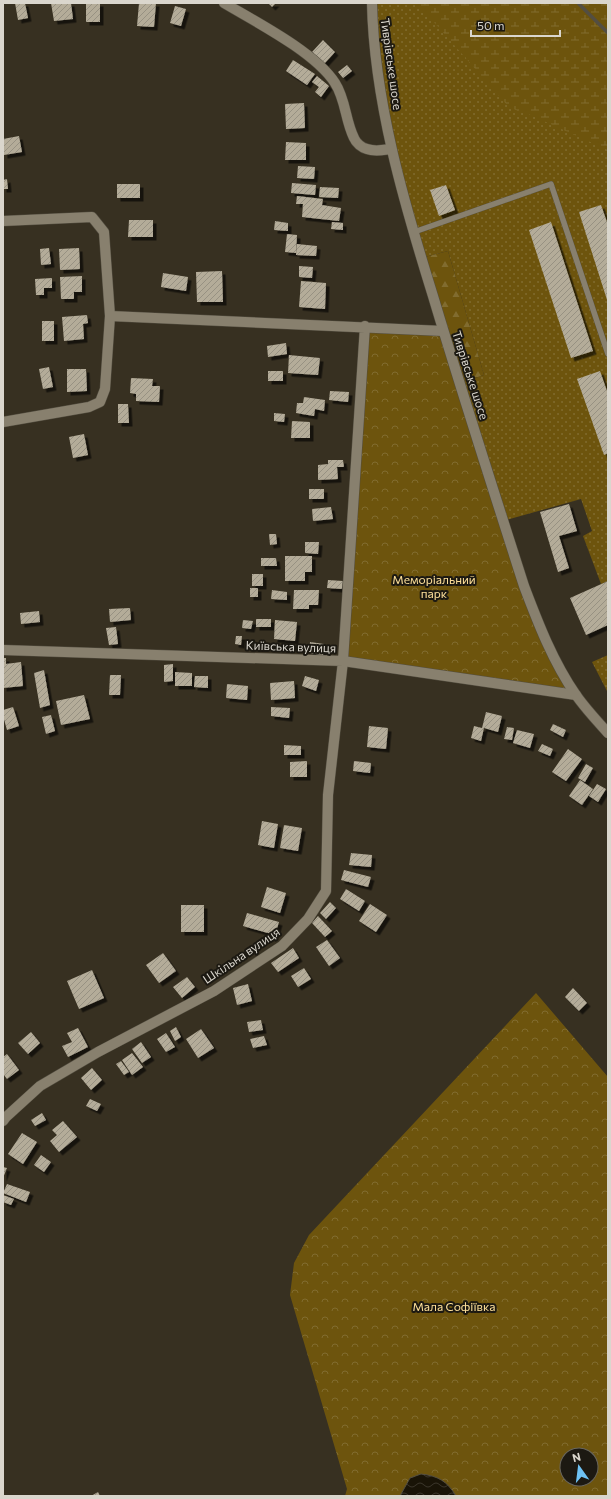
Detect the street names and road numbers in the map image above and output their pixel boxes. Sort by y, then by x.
street label: Тиврівське шосе [379,17,405,111]
street label: Тиврівське шосе [450,329,492,421]
street label: Київська вулиця [245,637,337,655]
street label: Шкільна вулиця [200,924,282,986]

